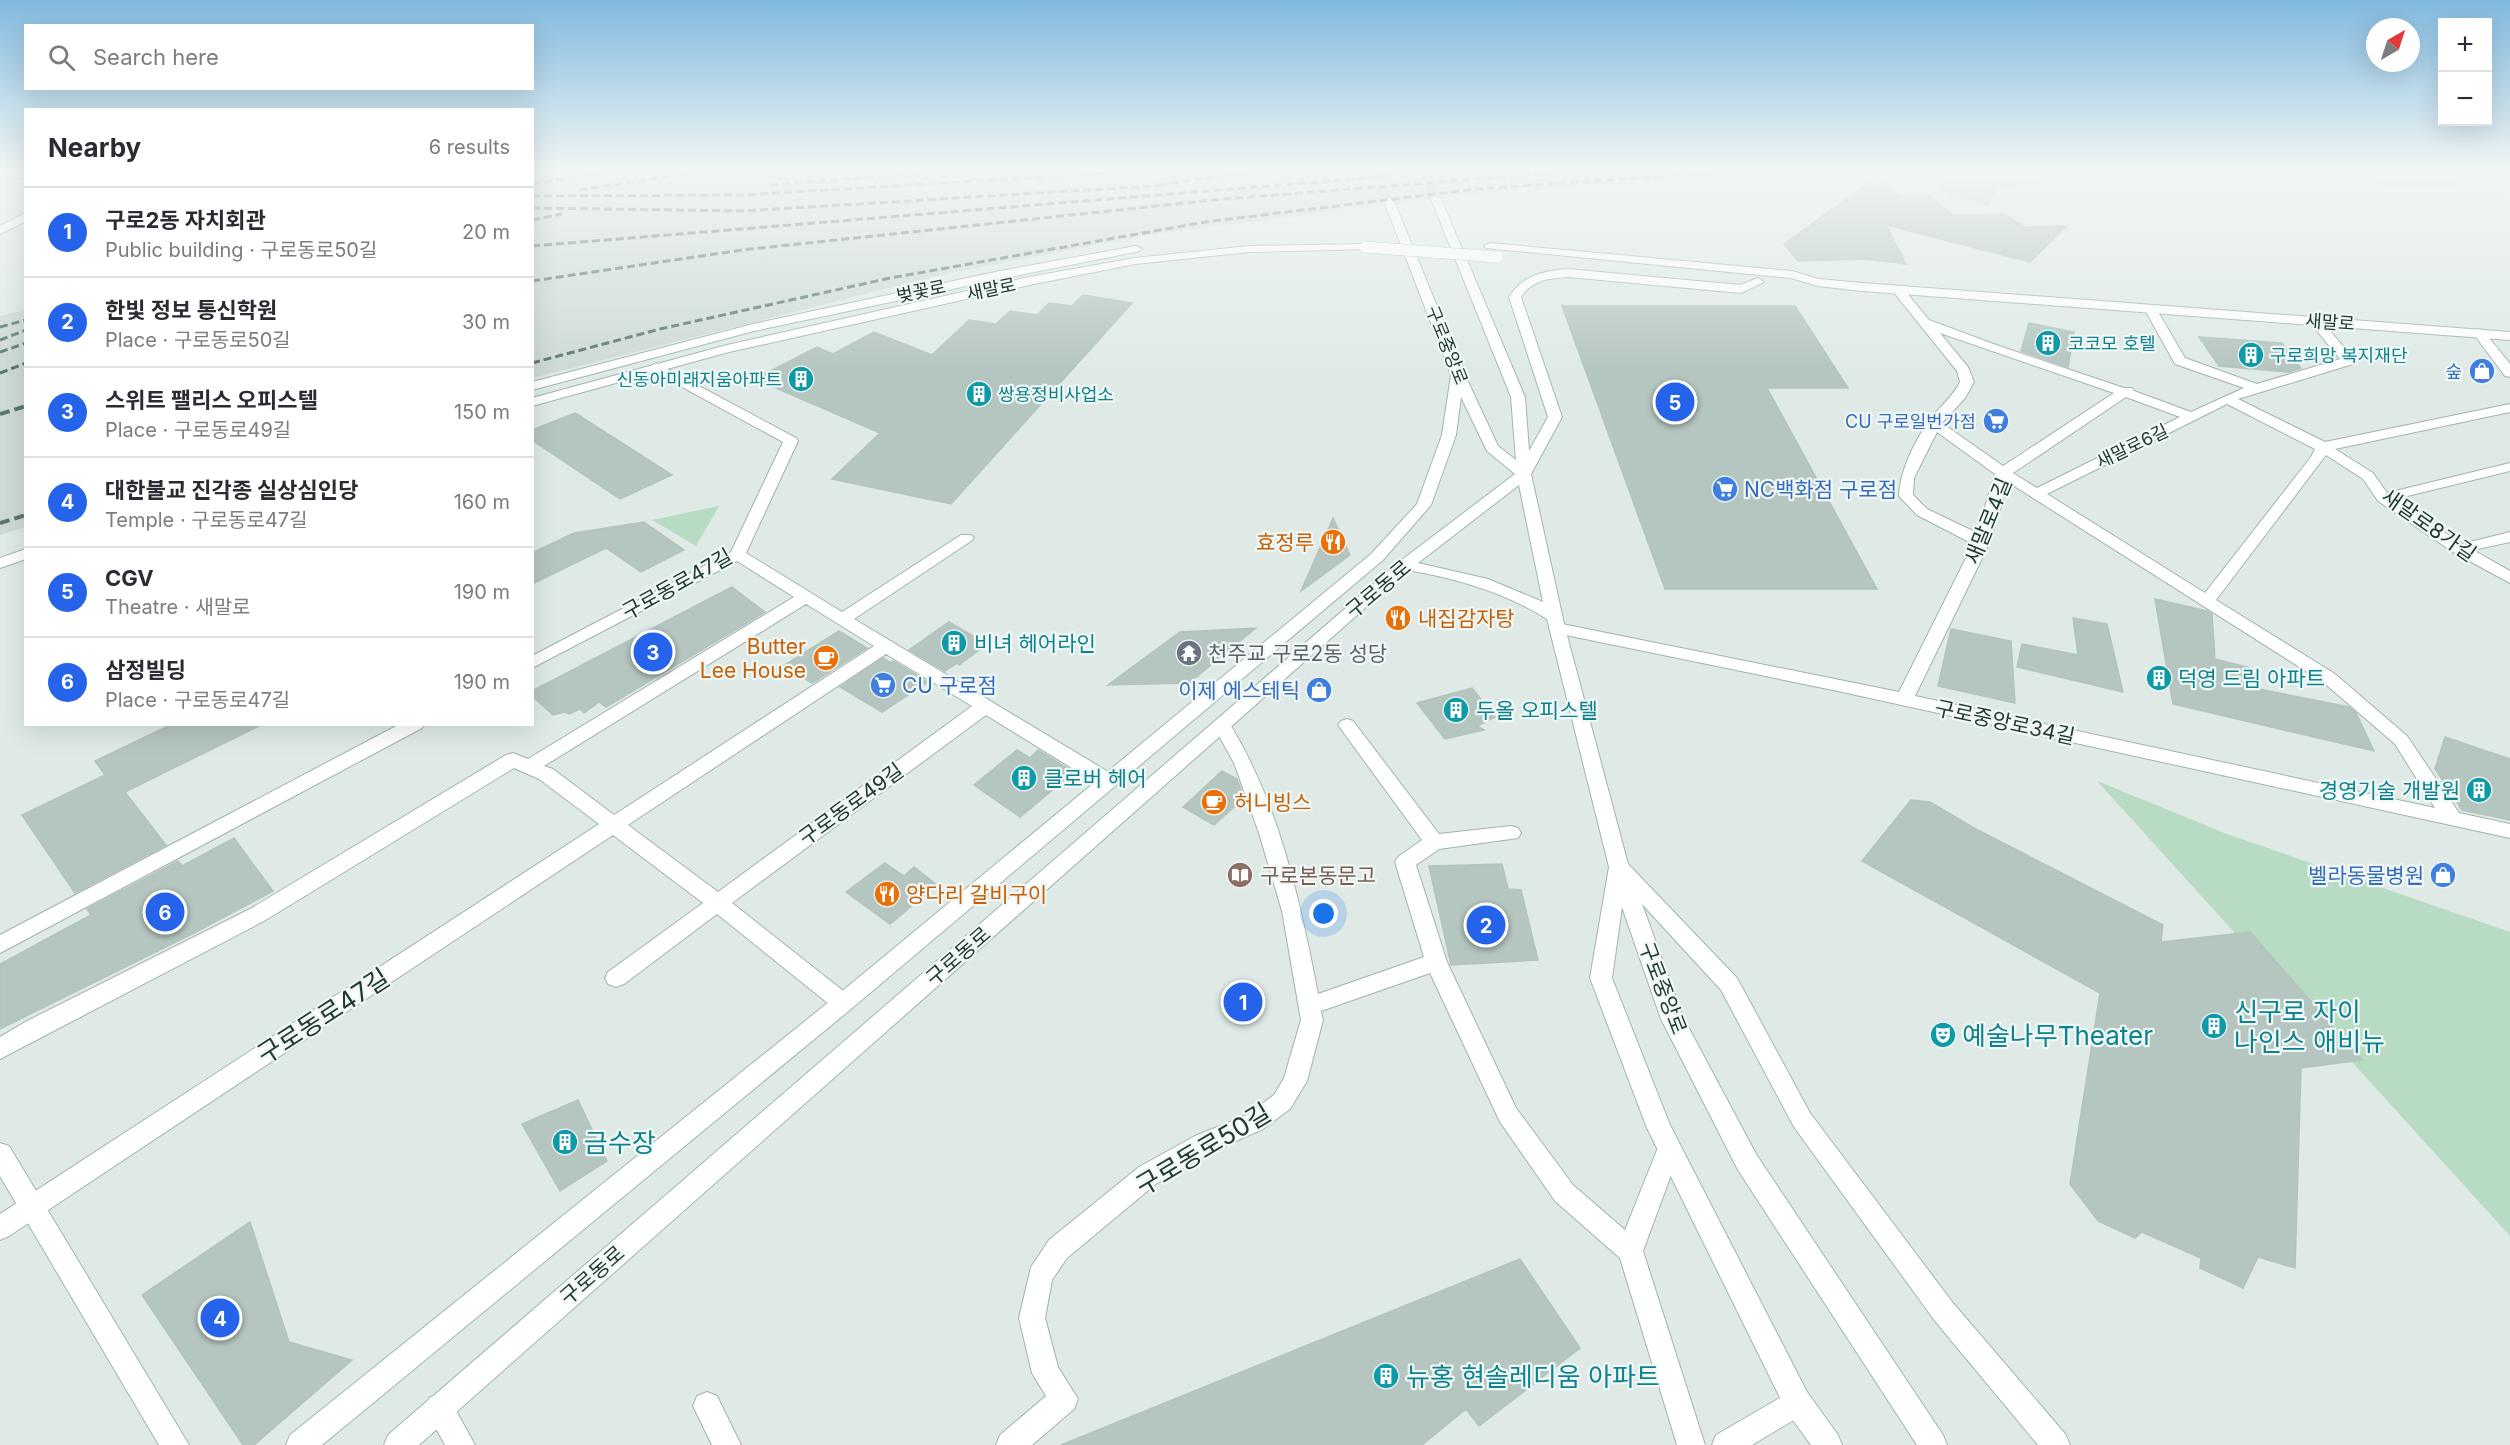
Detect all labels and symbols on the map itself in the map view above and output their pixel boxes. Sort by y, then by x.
north arrow [2366,18,2420,72]
street label: 새말로 [965,274,1017,304]
street label: 벚꽃로 [895,276,947,306]
street label: 구로중앙로 [1422,303,1472,387]
street label: 새말로 [2304,310,2356,334]
building icon: 코코모 호텔 [2033,328,2063,358]
place label: 코코모 호텔 [2068,333,2156,354]
building icon: 구로희망 복지재단 [2236,340,2266,370]
place label: 구로희망 복지재단 [2270,345,2408,366]
shop icon: 숲 [2467,356,2497,386]
place label: 숲 [2445,361,2462,382]
building icon: 신동아미래지움아파트 [786,364,816,394]
place label: 신동아미래지움아파트 [616,369,782,390]
building icon: 쌍용정비사업소 [964,379,994,409]
pin: 5 [1656,380,1694,424]
place label: 쌍용정비사업소 [998,384,1114,405]
supermarket icon: CU 구로일번가점 [1981,406,2011,436]
place label: CU 구로일번가점 [1845,411,1976,432]
street label: 새말로6길 [2093,420,2171,472]
supermarket icon: NC백화점 구로점 [1710,474,1740,504]
street label: 새말로4길 [1959,474,2017,568]
place label: NC백화점 구로점 [1744,477,1897,502]
street label: 새말로8가길 [2377,483,2481,567]
restaurant icon: 효정루 [1318,527,1348,557]
place label: 효정루 [1256,530,1314,555]
street label: 구로동로47길 [618,543,736,625]
street label: 구로동로 [1340,555,1416,623]
restaurant icon: 내집감자탕 [1383,603,1413,633]
place label: 내집감자탕 [1418,606,1515,631]
building icon: 비녀 헤어라인 [939,628,969,658]
pin: 3 [634,630,672,674]
place label: 비녀 헤어라인 [974,631,1096,656]
place label: Butter Lee House [700,634,806,683]
temple icon: 천주교 구로2동 성당 [1174,638,1204,668]
place label: 천주교 구로2동 성당 [1208,641,1387,666]
cafe icon: Butter Lee House [811,643,841,673]
building icon: 덕영 드림 아파트 [2144,663,2174,693]
place label: 덕영 드림 아파트 [2178,666,2325,691]
supermarket icon: CU 구로점 [868,670,898,700]
place label: CU 구로점 [902,673,997,698]
shop icon: 이제 에스테틱 [1304,675,1334,705]
place label: 이제 에스테틱 [1178,678,1300,703]
building icon: 두올 오피스텔 [1441,695,1471,725]
street label: 구로중앙로34길 [1933,695,2077,749]
place label: 두올 오피스텔 [1476,698,1598,723]
street label: 구로동로49길 [794,758,908,850]
building icon: 클로버 헤어 [1009,763,1039,793]
place label: 클로버 헤어 [1044,766,1147,791]
building icon: 경영기술 개발원 [2464,775,2494,805]
place label: 경영기술 개발원 [2319,778,2460,803]
cafe icon: 허니빙스 [1199,787,1229,817]
place label: 허니빙스 [1234,790,1311,815]
library icon: 구로본동문고 [1225,860,1255,890]
shop icon: 벨라동물병원 [2428,860,2458,890]
place label: 구로본동문고 [1260,863,1376,888]
place label: 벨라동물병원 [2308,863,2424,888]
restaurant icon: 양다리 갈비구이 [872,879,902,909]
place label: 양다리 갈비구이 [906,882,1047,907]
pin: 6 [146,890,184,934]
your location [1309,899,1338,928]
pin: 2 [1466,902,1506,948]
street label: 구로동로 [921,921,995,991]
street label: 구로중앙로 [1634,938,1692,1038]
street label: 구로동로47길 [251,962,395,1070]
pin: 1 [1224,980,1262,1024]
place label: 신구로 자이 나인스 애비뉴 [2234,996,2385,1057]
building icon: 신구로 자이 나인스 애비뉴 [2199,1011,2229,1041]
theatre icon: 예술나무Theater [1928,1020,1958,1050]
place label: 예술나무Theater [1962,1020,2153,1051]
street label: 구로동로50길 [1130,1097,1276,1201]
building icon: 금수장 [550,1127,580,1157]
place label: 금수장 [584,1127,656,1158]
street label: 구로동로 [555,1240,629,1310]
pin: 4 [200,1296,240,1340]
building icon: 뉴홍 현솔레디움 아파트 [1371,1361,1401,1391]
place label: 뉴홍 현솔레디움 아파트 [1406,1361,1660,1392]

